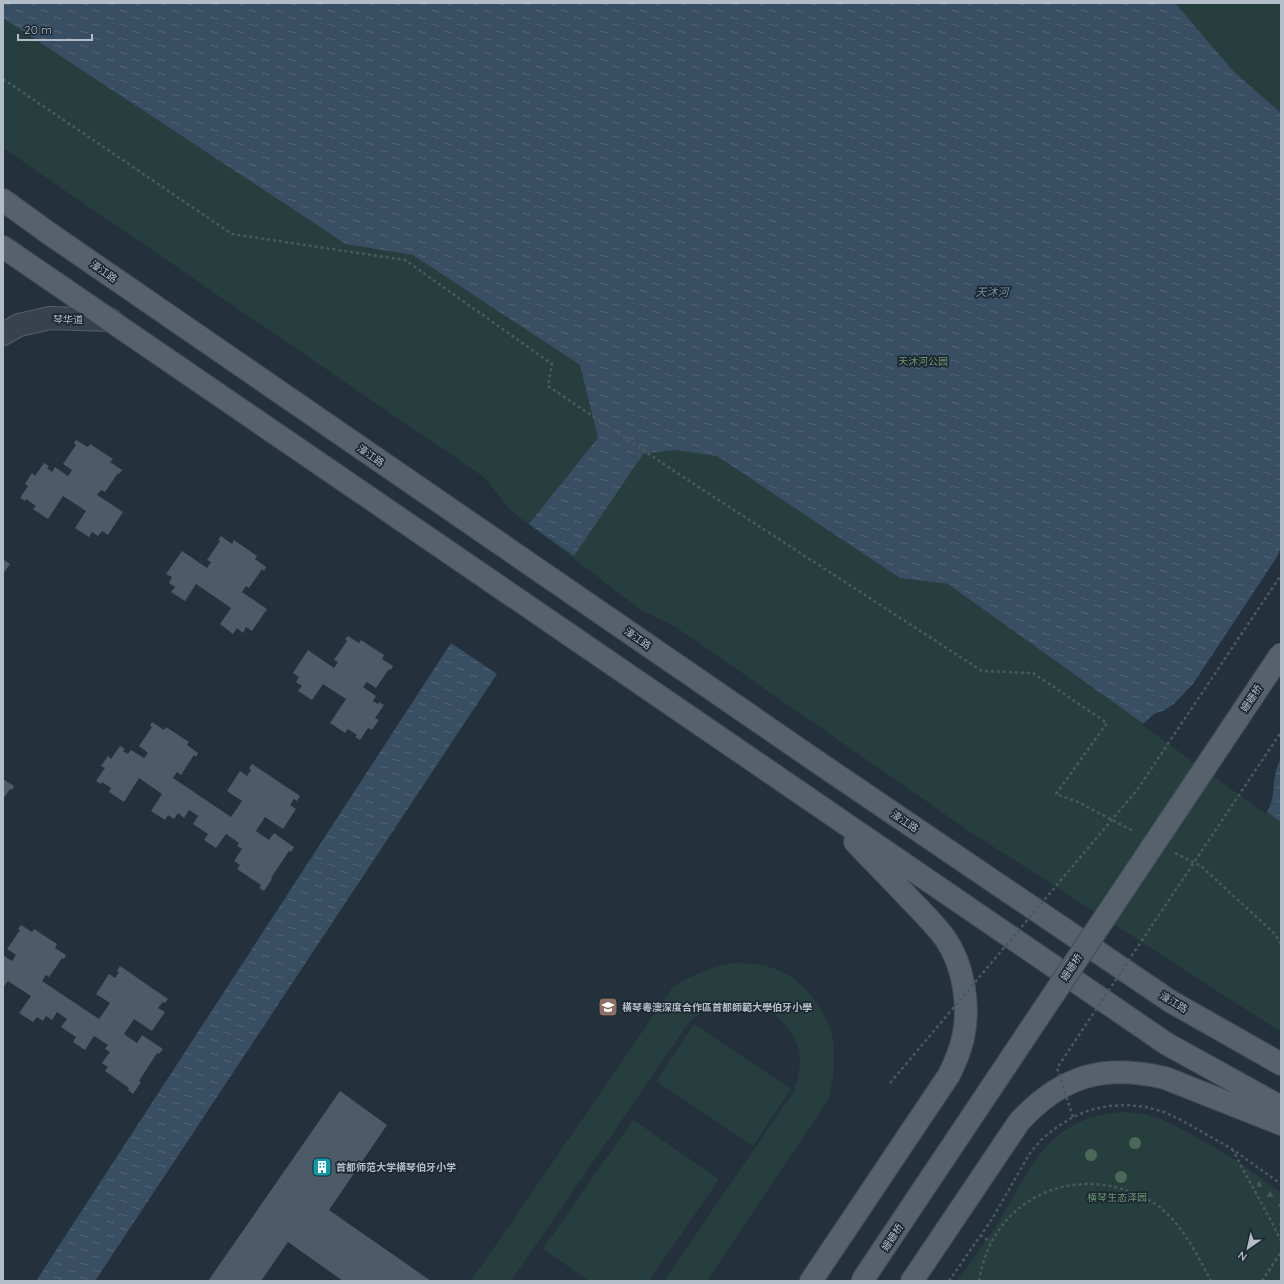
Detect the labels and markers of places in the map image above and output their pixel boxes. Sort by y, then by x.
school or university icon: 橫琴粵澳深度合作區首都師範大學伯牙小學 [597,996,619,1018]
place label: 橫琴粵澳深度合作區首都師範大學伯牙小學 [622,1001,812,1014]
building icon: 首都师范大学横琴伯牙小学 [311,1156,333,1178]
place label: 首都师范大学横琴伯牙小学 [336,1161,456,1174]

